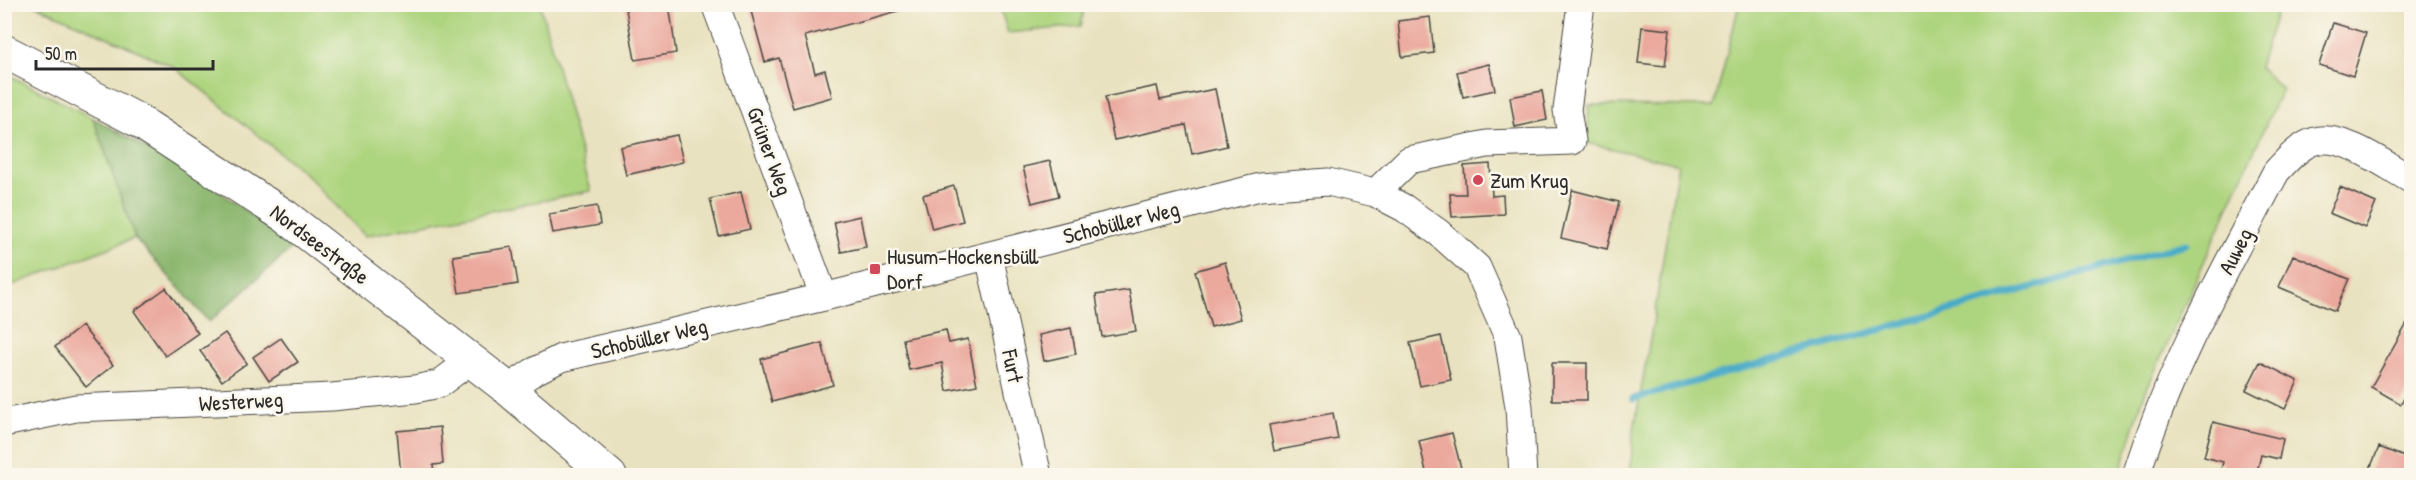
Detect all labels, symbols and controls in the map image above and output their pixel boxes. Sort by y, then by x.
scale bar [36,33,213,71]
text: 50 m [45,41,77,66]
street label: Grüner Weg [740,103,800,199]
place label: Zum Krug [1490,165,1569,195]
marker: Zum Krug [1471,173,1485,187]
street label: Schobüller Weg [1060,193,1182,251]
street label: Nordseestraße [264,197,376,291]
street label: Auweg [2211,223,2259,279]
place label: Husum-Hockensbüll Dorf [887,241,1039,296]
marker: Husum-Hockensbüll Dorf [868,262,882,276]
street label: Schobüller Weg [588,310,710,366]
street label: Furt [995,346,1031,386]
street label: Westerweg [198,384,284,418]

